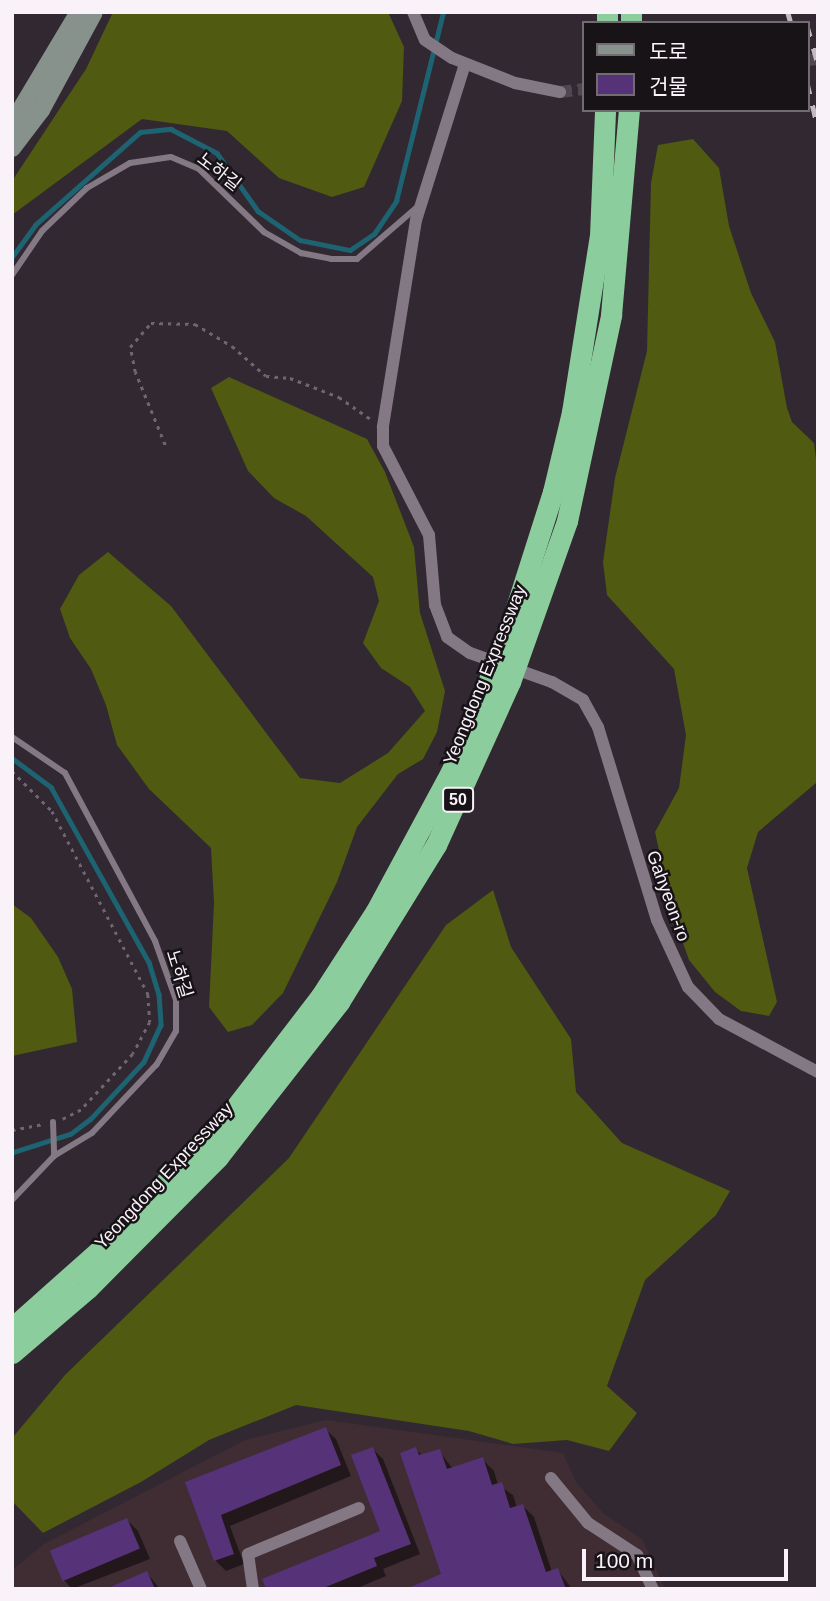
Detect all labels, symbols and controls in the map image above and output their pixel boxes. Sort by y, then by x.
legend [582,21,809,112]
text: 도로 [649,40,688,63]
text: 건물 [649,75,688,98]
street label: 노하길 [193,148,245,196]
street label: Yeongdong Expressway [439,582,531,768]
road number: 50 [440,788,476,813]
street label: Gahyeon-ro [642,848,694,944]
street label: 노하길 [161,947,197,1001]
street label: Yeongdong Expressway [90,1098,238,1254]
scale bar [585,1534,792,1578]
text: 100 m [595,1549,653,1572]

